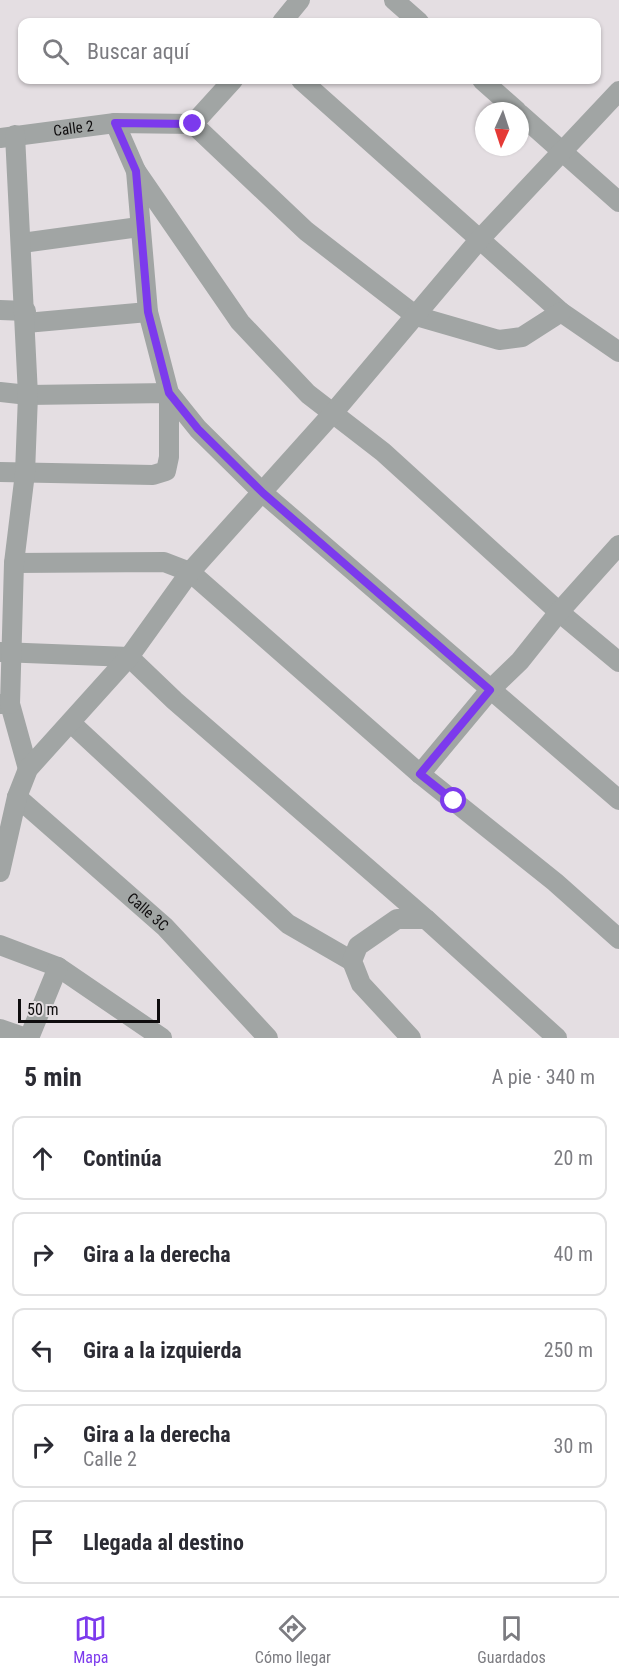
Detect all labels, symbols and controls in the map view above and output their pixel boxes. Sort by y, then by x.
search box [18,18,601,84]
icon: search [39,35,72,68]
text: Buscar aquí [87,39,190,64]
north arrow [475,102,529,156]
route end [179,110,205,136]
street label: Calle 2 [52,117,95,140]
route start [440,787,466,813]
street label: Calle 3C [123,889,172,935]
scale bar [18,996,160,1024]
text: 50 m [27,1000,59,1019]
text: 5 min [24,1062,82,1092]
text: A pie · 340 m [492,1065,595,1089]
icon: ahead [26,1142,59,1175]
text: Continúa [83,1146,162,1171]
text: 20 m [554,1146,593,1170]
icon: right [26,1238,59,1271]
text: Gira a la derecha [83,1242,231,1267]
text: 40 m [554,1242,593,1266]
icon: left [26,1334,59,1367]
text: Gira a la izquierda [83,1338,242,1363]
text: 250 m [544,1338,593,1362]
text: Gira a la derecha [83,1422,231,1447]
icon: right [26,1430,59,1463]
text: 30 m [554,1434,593,1458]
text: Calle 2 [83,1447,137,1471]
icon: arrive [26,1526,59,1559]
text: Llegada al destino [83,1530,244,1555]
tab: Mapa [73,1612,108,1667]
tab: Cómo llegar [255,1612,331,1667]
tab: Guardados [477,1612,546,1667]

